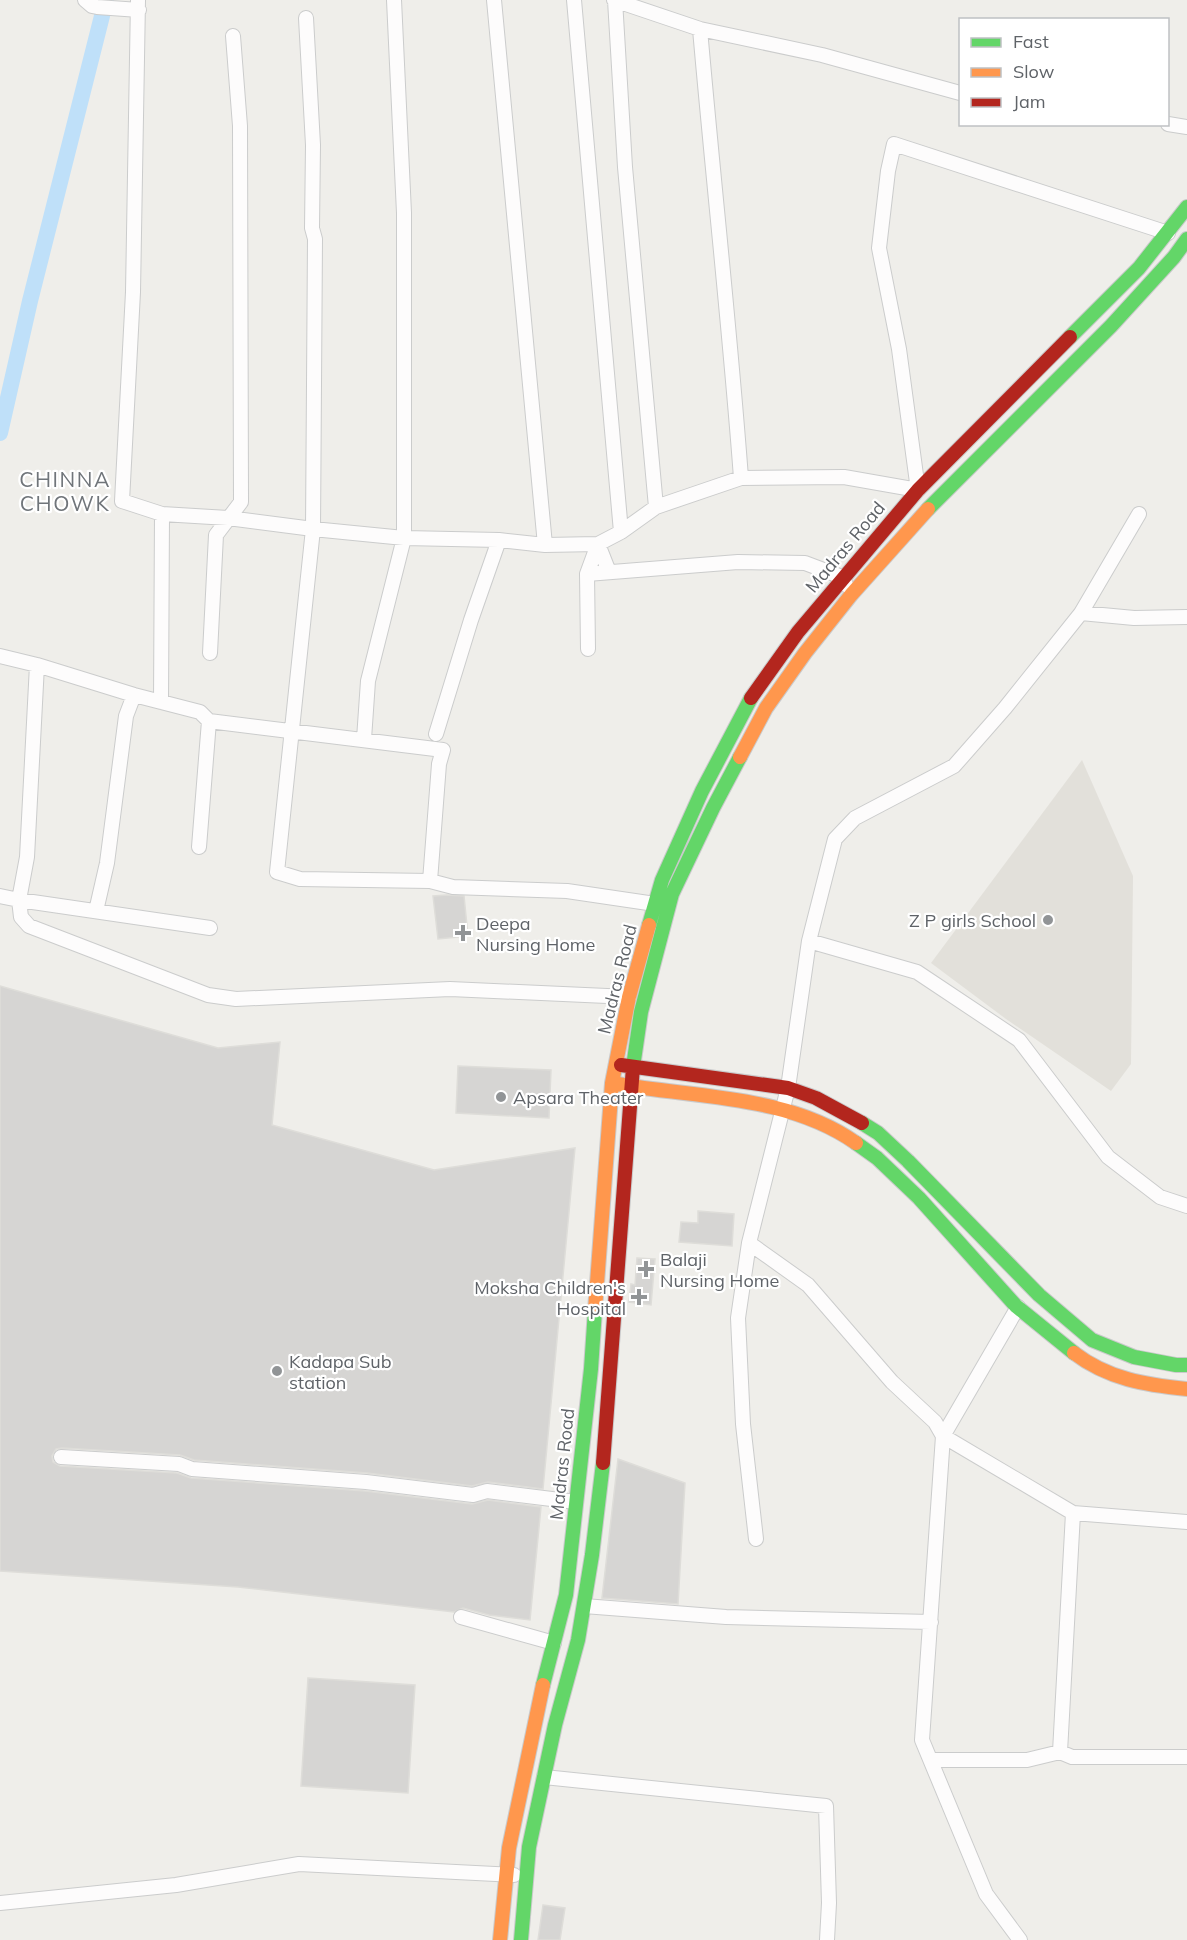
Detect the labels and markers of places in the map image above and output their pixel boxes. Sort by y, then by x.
place label: Z P girls School [909,909,1036,932]
place label: Deepa Nursing Home [476,912,595,956]
marker: Z P girls School [1041,913,1055,927]
marker: Deepa Nursing Home [454,924,472,942]
place label: Apsara Theater [513,1086,644,1109]
marker: Apsara Theater [494,1090,508,1104]
place label: Balaji Nursing Home [660,1248,779,1292]
marker: Balaji Nursing Home [637,1260,655,1278]
place label: Moksha Children's Hospital [474,1276,626,1320]
marker: Moksha Children's Hospital [630,1288,648,1306]
place label: Kadapa Sub station [289,1350,392,1394]
marker: Kadapa Sub station [270,1364,284,1378]

